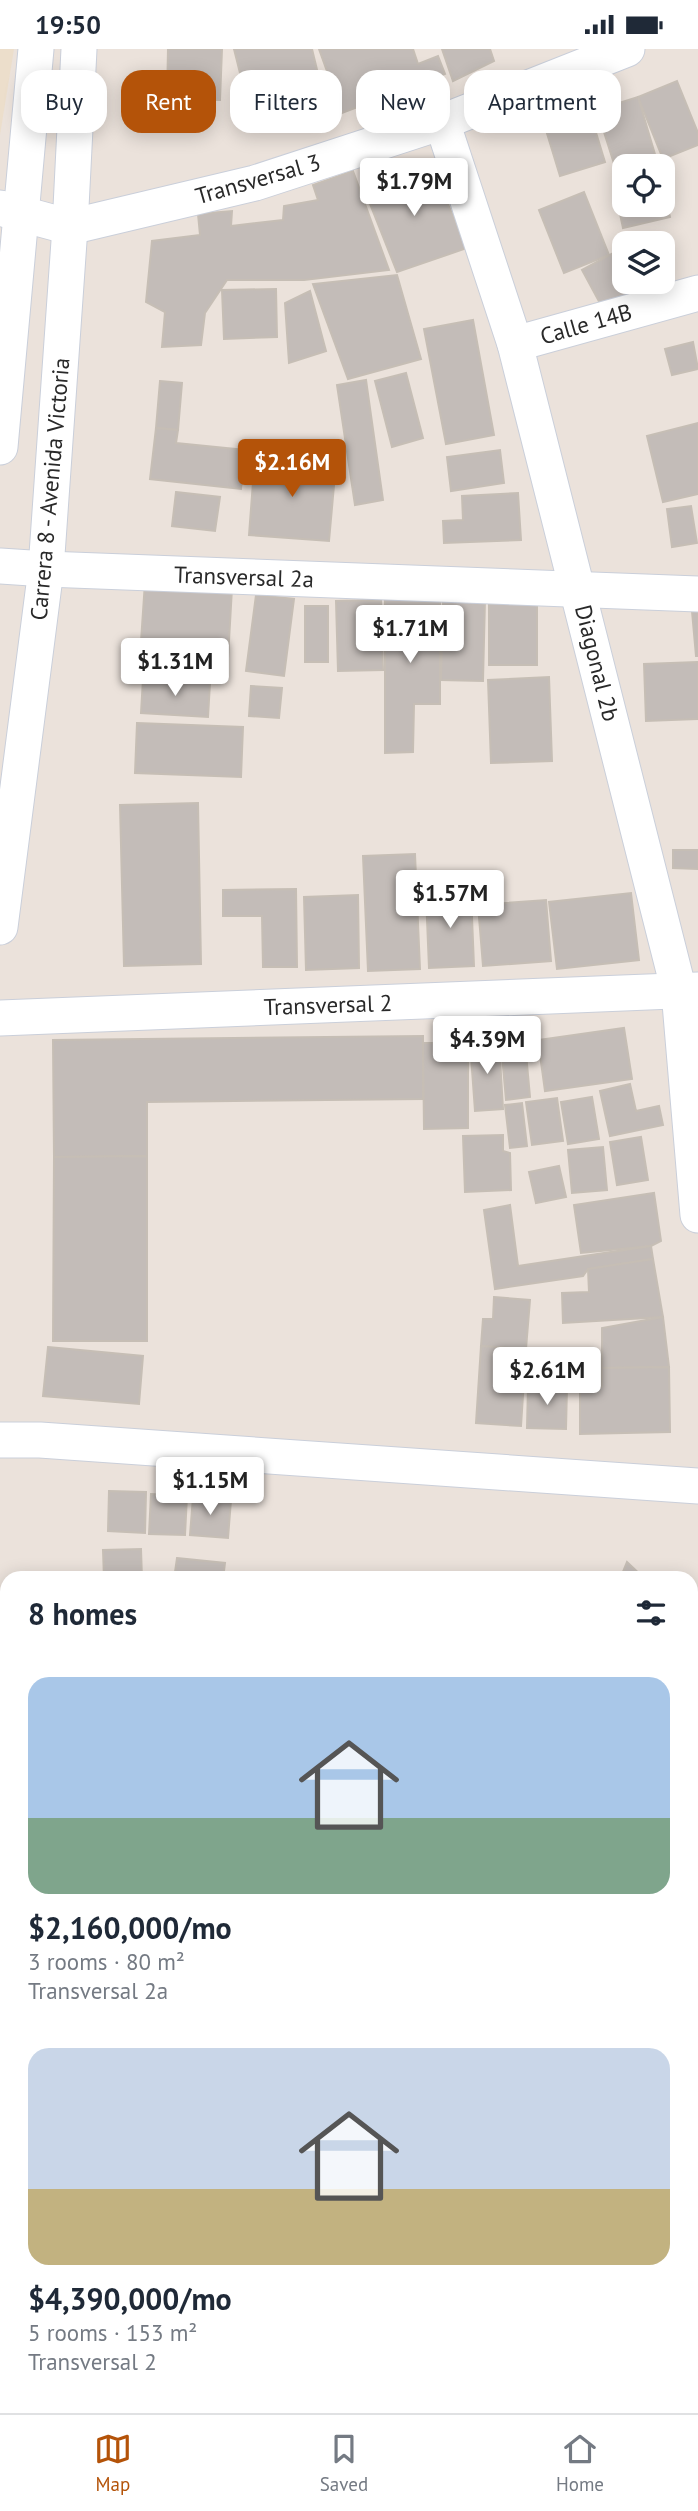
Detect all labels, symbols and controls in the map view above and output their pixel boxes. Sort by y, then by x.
text: 19:50 [35,8,101,41]
chip: Buy [21,70,107,133]
chip: Rent [121,70,216,133]
chip: Filters [230,70,342,133]
chip: New [356,70,450,133]
chip: Apartment [464,70,621,133]
street label: Transversal 3 [192,147,324,210]
map controls [612,154,675,294]
button: locate [612,154,675,217]
pin: $1.79M [357,159,471,218]
text: $1.79M [376,166,452,195]
button: layers [612,231,675,294]
street label: Calle 14B [537,297,635,350]
street label: Carrera 8 - Avenida Victoria [24,356,75,621]
pin: $2.16M [235,440,349,499]
text: $2.16M [254,447,330,476]
street label: Transversal 2a [174,560,315,593]
street label: Diagonal 2b [569,602,626,724]
pin: $1.71M [353,605,467,665]
text: $1.71M [372,613,448,642]
pin: $1.31M [118,639,232,698]
text: $1.31M [137,646,213,675]
pin: $1.57M [393,871,507,930]
text: $1.57M [412,878,488,907]
street label: Transversal 2 [263,988,393,1021]
pin: $4.39M [430,1017,544,1076]
text: $4.39M [449,1024,525,1053]
pin: $2.61M [490,1347,604,1407]
text: $2.61M [509,1355,585,1384]
pin: $1.15M [153,1457,267,1517]
text: $1.15M [172,1465,248,1494]
text: 8 homes [28,1594,137,1633]
icon: filters [632,1594,670,1632]
icon: home [286,1722,412,1848]
text: $2,160,000/mo [28,1908,232,1947]
text: 3 rooms · 80 m² [28,1947,185,1976]
text: Transversal 2a [28,1976,168,2005]
icon: home [286,2093,412,2219]
text: $4,390,000/mo [28,2279,232,2318]
text: 5 rooms · 153 m² [28,2318,197,2347]
text: Transversal 2 [28,2347,157,2376]
tab: Map [94,2430,132,2496]
tab: Saved [320,2430,368,2496]
tab: Home [556,2430,604,2496]

